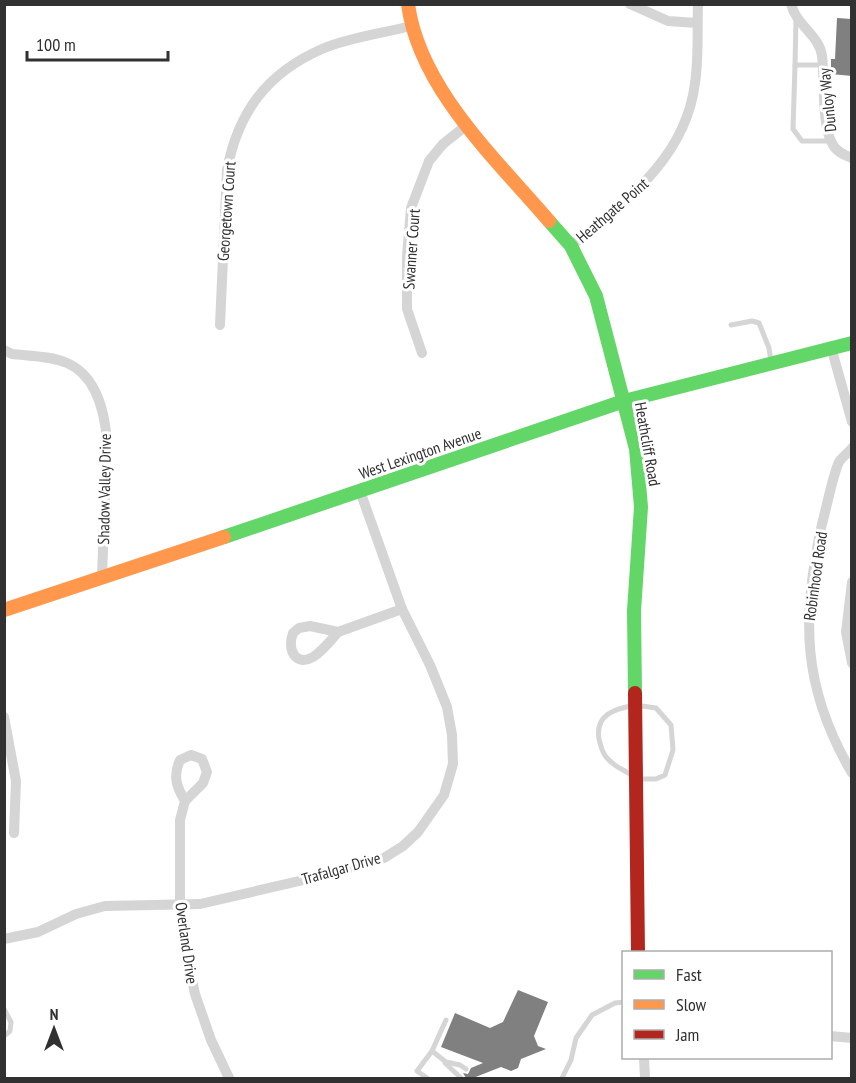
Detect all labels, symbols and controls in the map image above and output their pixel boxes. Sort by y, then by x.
scale bar [27,24,168,62]
text: 100 m [36,33,76,56]
street label: Dunloy Way [814,67,840,133]
street label: Georgetown Court [213,160,240,262]
street label: Heathgate Point [572,173,653,247]
street label: Swanner Court [398,207,424,290]
street label: Heathcliff Road [631,400,665,488]
street label: West Lexington Avenue [356,423,484,483]
street label: Shadow Valley Drive [93,433,115,545]
street label: Robinhood Road [799,530,831,622]
street label: Trafalgar Drive [299,847,383,889]
street label: Overland Drive [171,901,203,985]
legend [622,951,832,1059]
text: Fast [676,963,702,986]
text: Slow [676,993,707,1016]
north arrow [24,999,84,1059]
text: N [50,1004,58,1024]
text: Jam [675,1023,699,1046]

